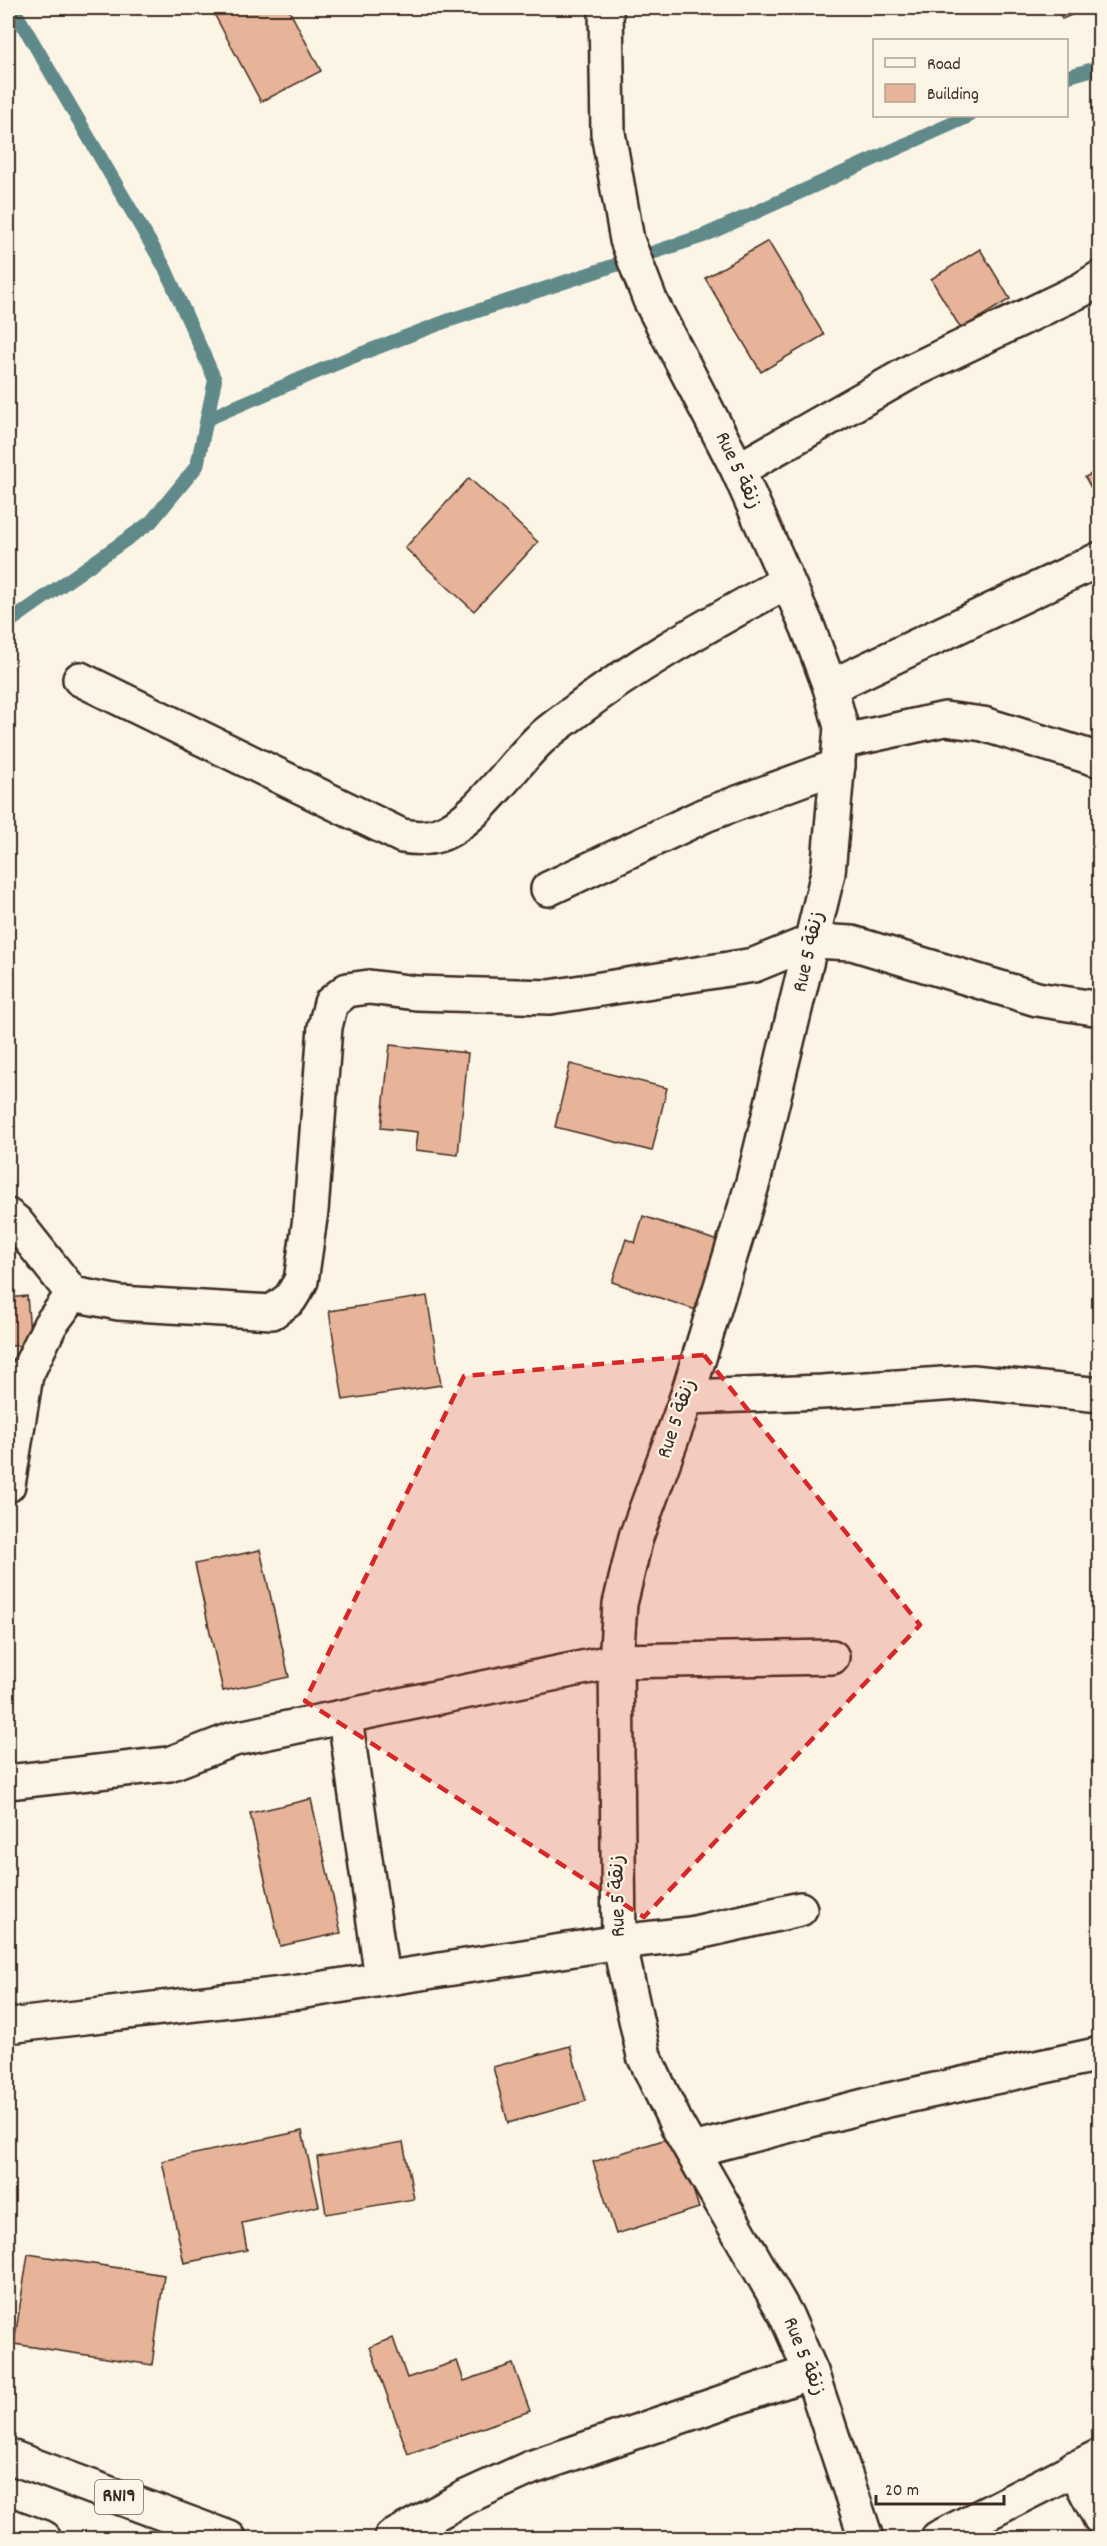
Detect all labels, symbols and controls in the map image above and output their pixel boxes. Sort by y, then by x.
legend [873,39,1068,117]
text: Road [927,53,961,78]
text: Building [927,83,979,108]
street label: Rue 5 زنقة [706,427,768,515]
street label: Rue 5 زنقة [786,909,834,995]
street label: Rue 5 زنقة [650,1375,706,1463]
street label: Rue 5 زنقة [603,1855,635,1937]
street label: Rue 5 زنقة [774,2313,832,2401]
scale bar [876,2468,1004,2506]
text: 20 m [885,2479,919,2504]
road number: RN19 [95,2480,143,2514]

